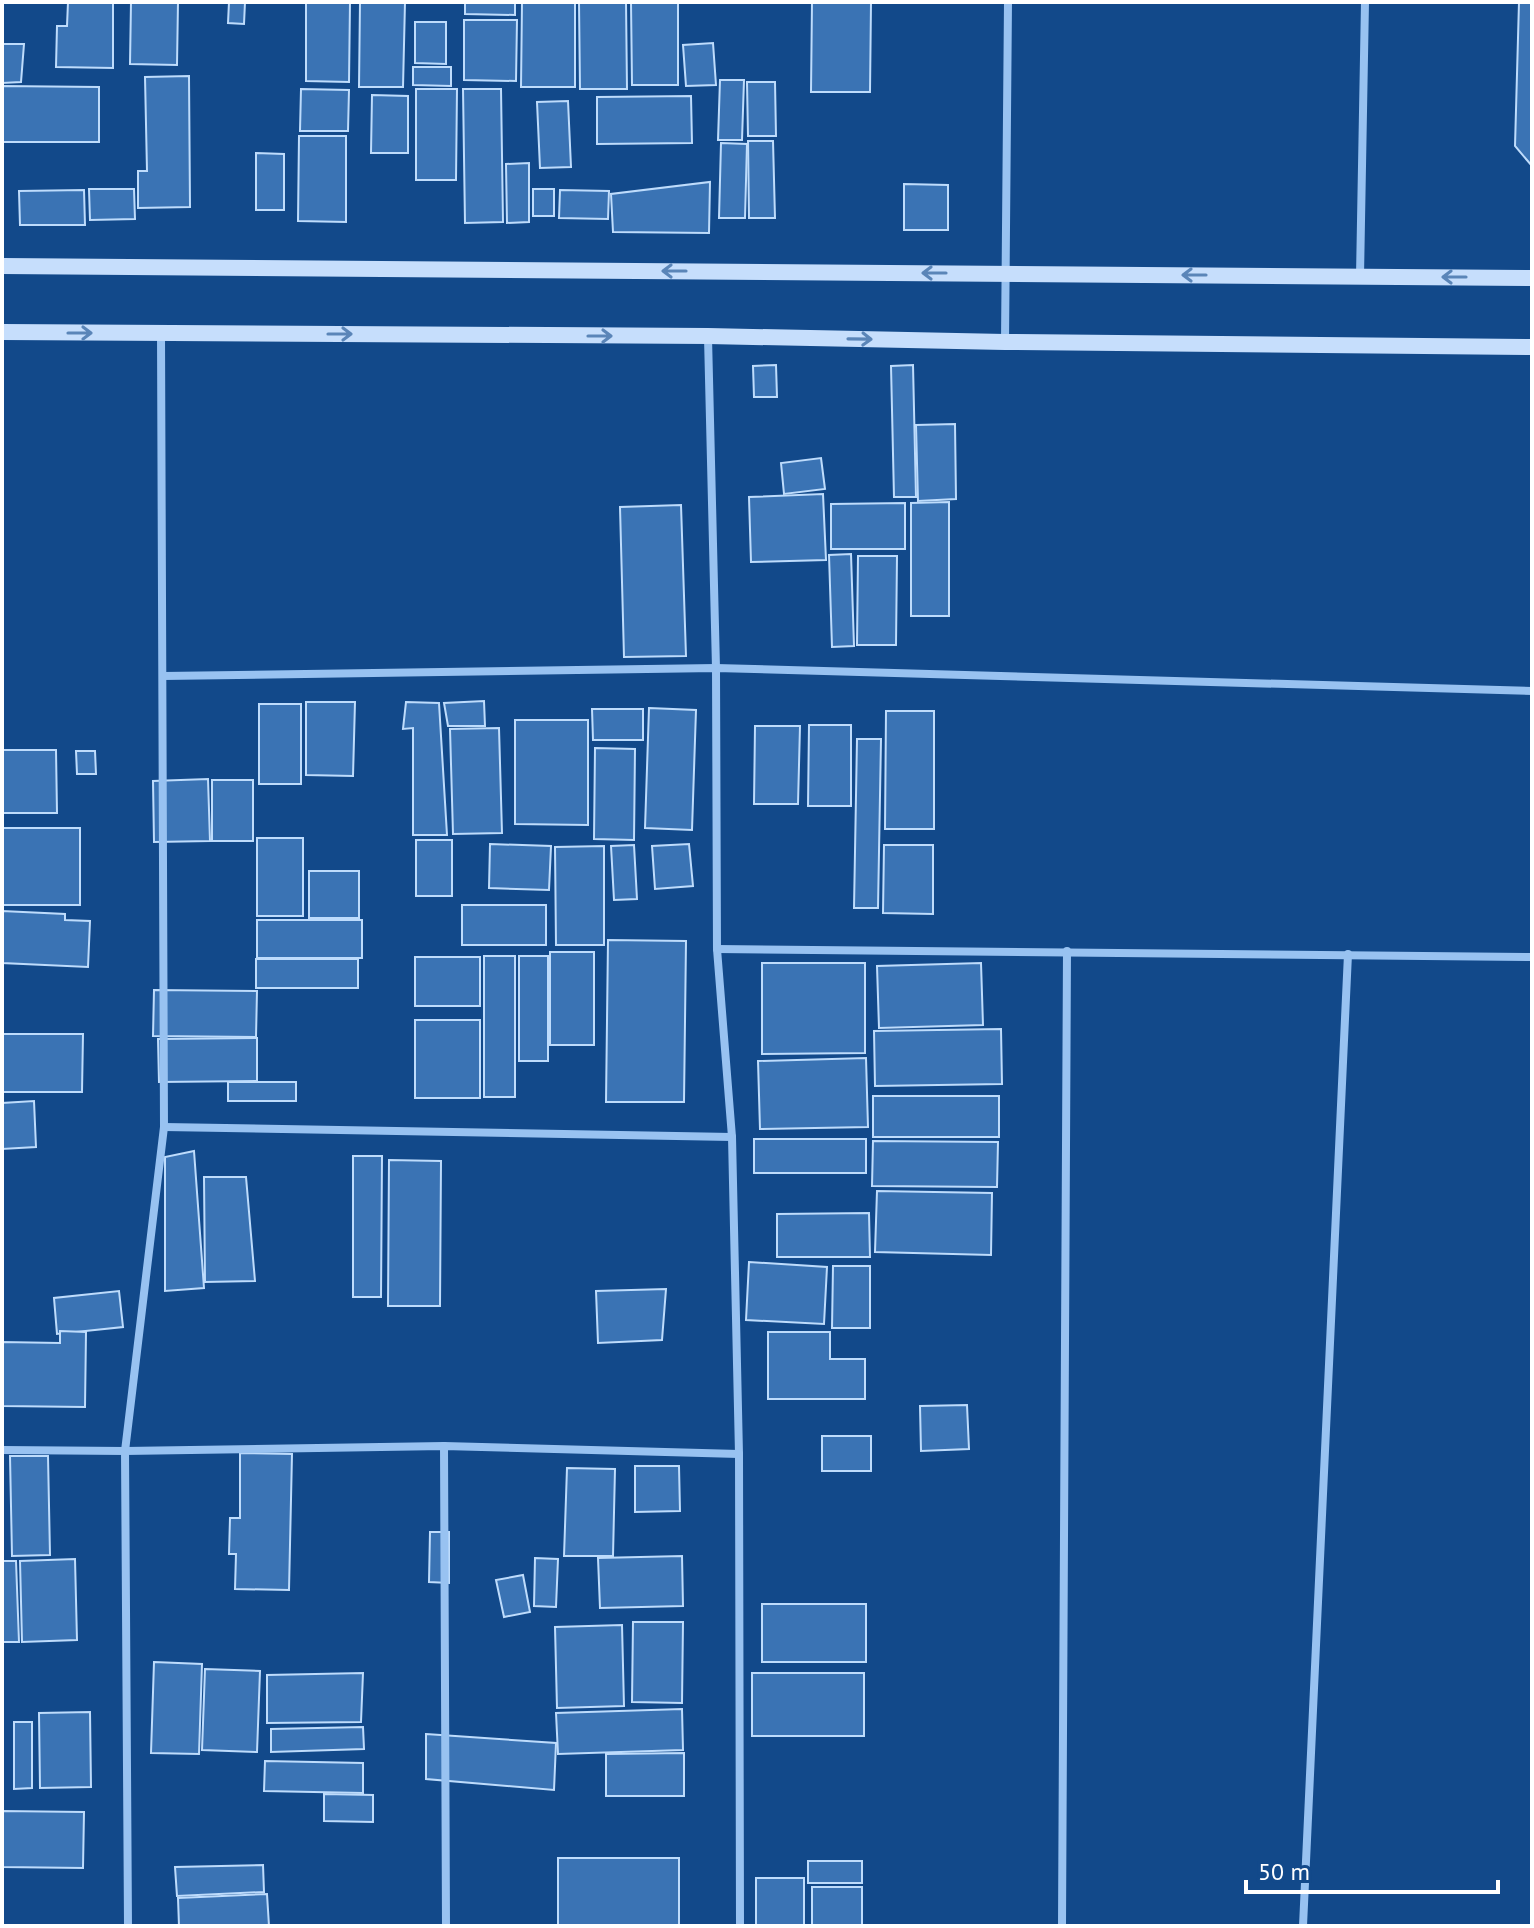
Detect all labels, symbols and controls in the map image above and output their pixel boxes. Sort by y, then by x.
one-way arrow [661,263,688,279]
one-way arrow [921,265,948,281]
one-way arrow [1181,267,1208,283]
one-way arrow [1441,269,1468,285]
one-way arrow [66,325,93,341]
one-way arrow [326,327,353,342]
one-way arrow [586,328,613,343]
one-way arrow [846,331,873,347]
scale bar [1246,1844,1498,1894]
text: 50 m [1258,1856,1310,1887]

